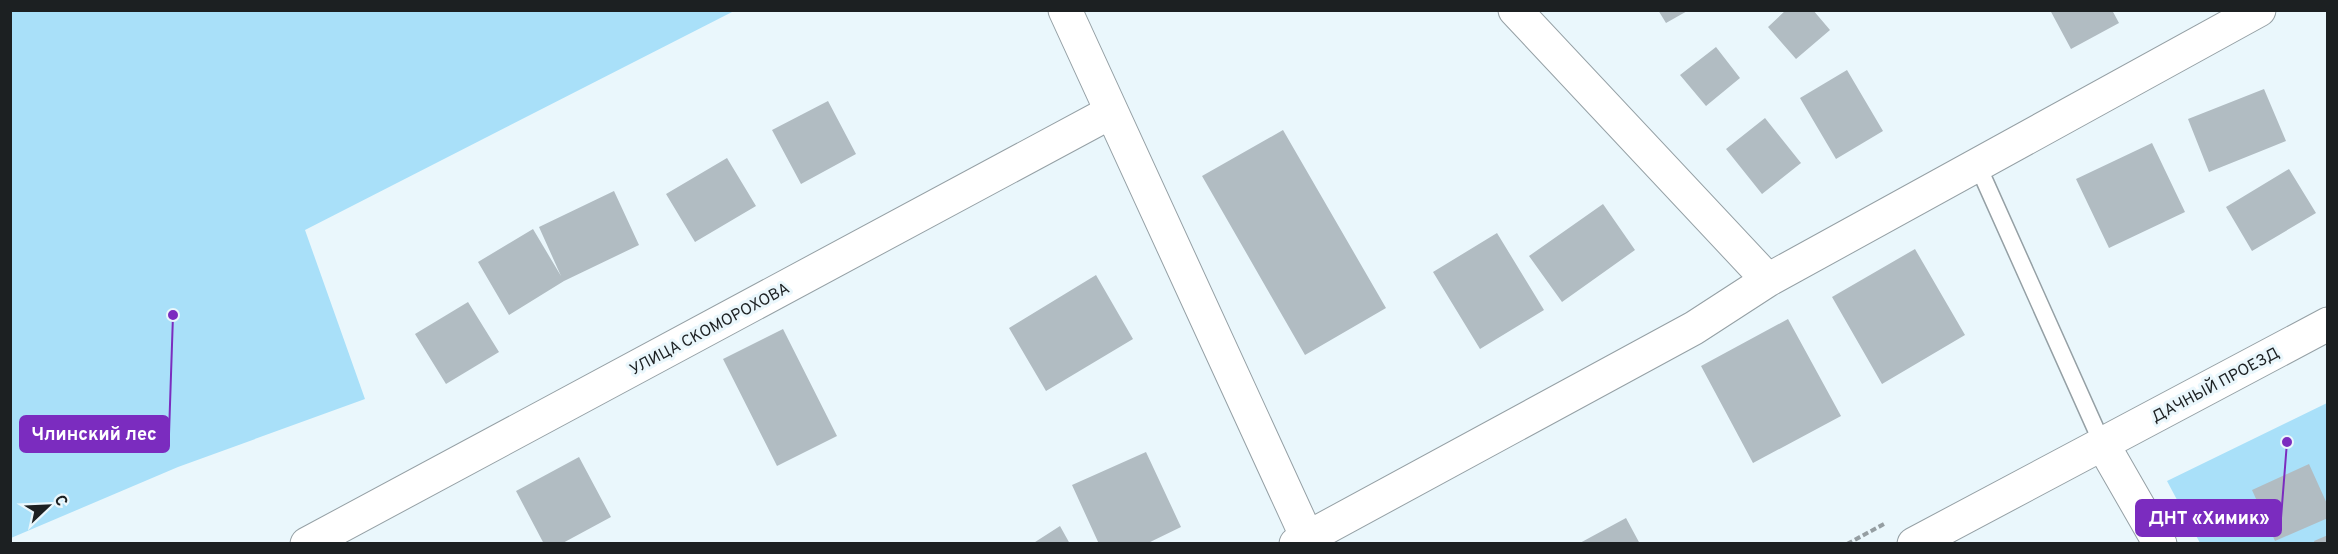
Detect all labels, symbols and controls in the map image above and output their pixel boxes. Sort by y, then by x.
street label: УЛИЦА СКОМОРОХОВА [627,279,793,380]
street label: ДАЧНЫЙ ПРОЕЗД [2148,342,2283,428]
callout: Члинский лес [20,416,169,452]
text: Члинский лес [31,424,157,447]
north arrow [18,476,78,536]
text: С [49,492,71,510]
callout: ДНТ «Химик» [2136,500,2281,536]
text: ДНТ «Химик» [2148,508,2270,531]

